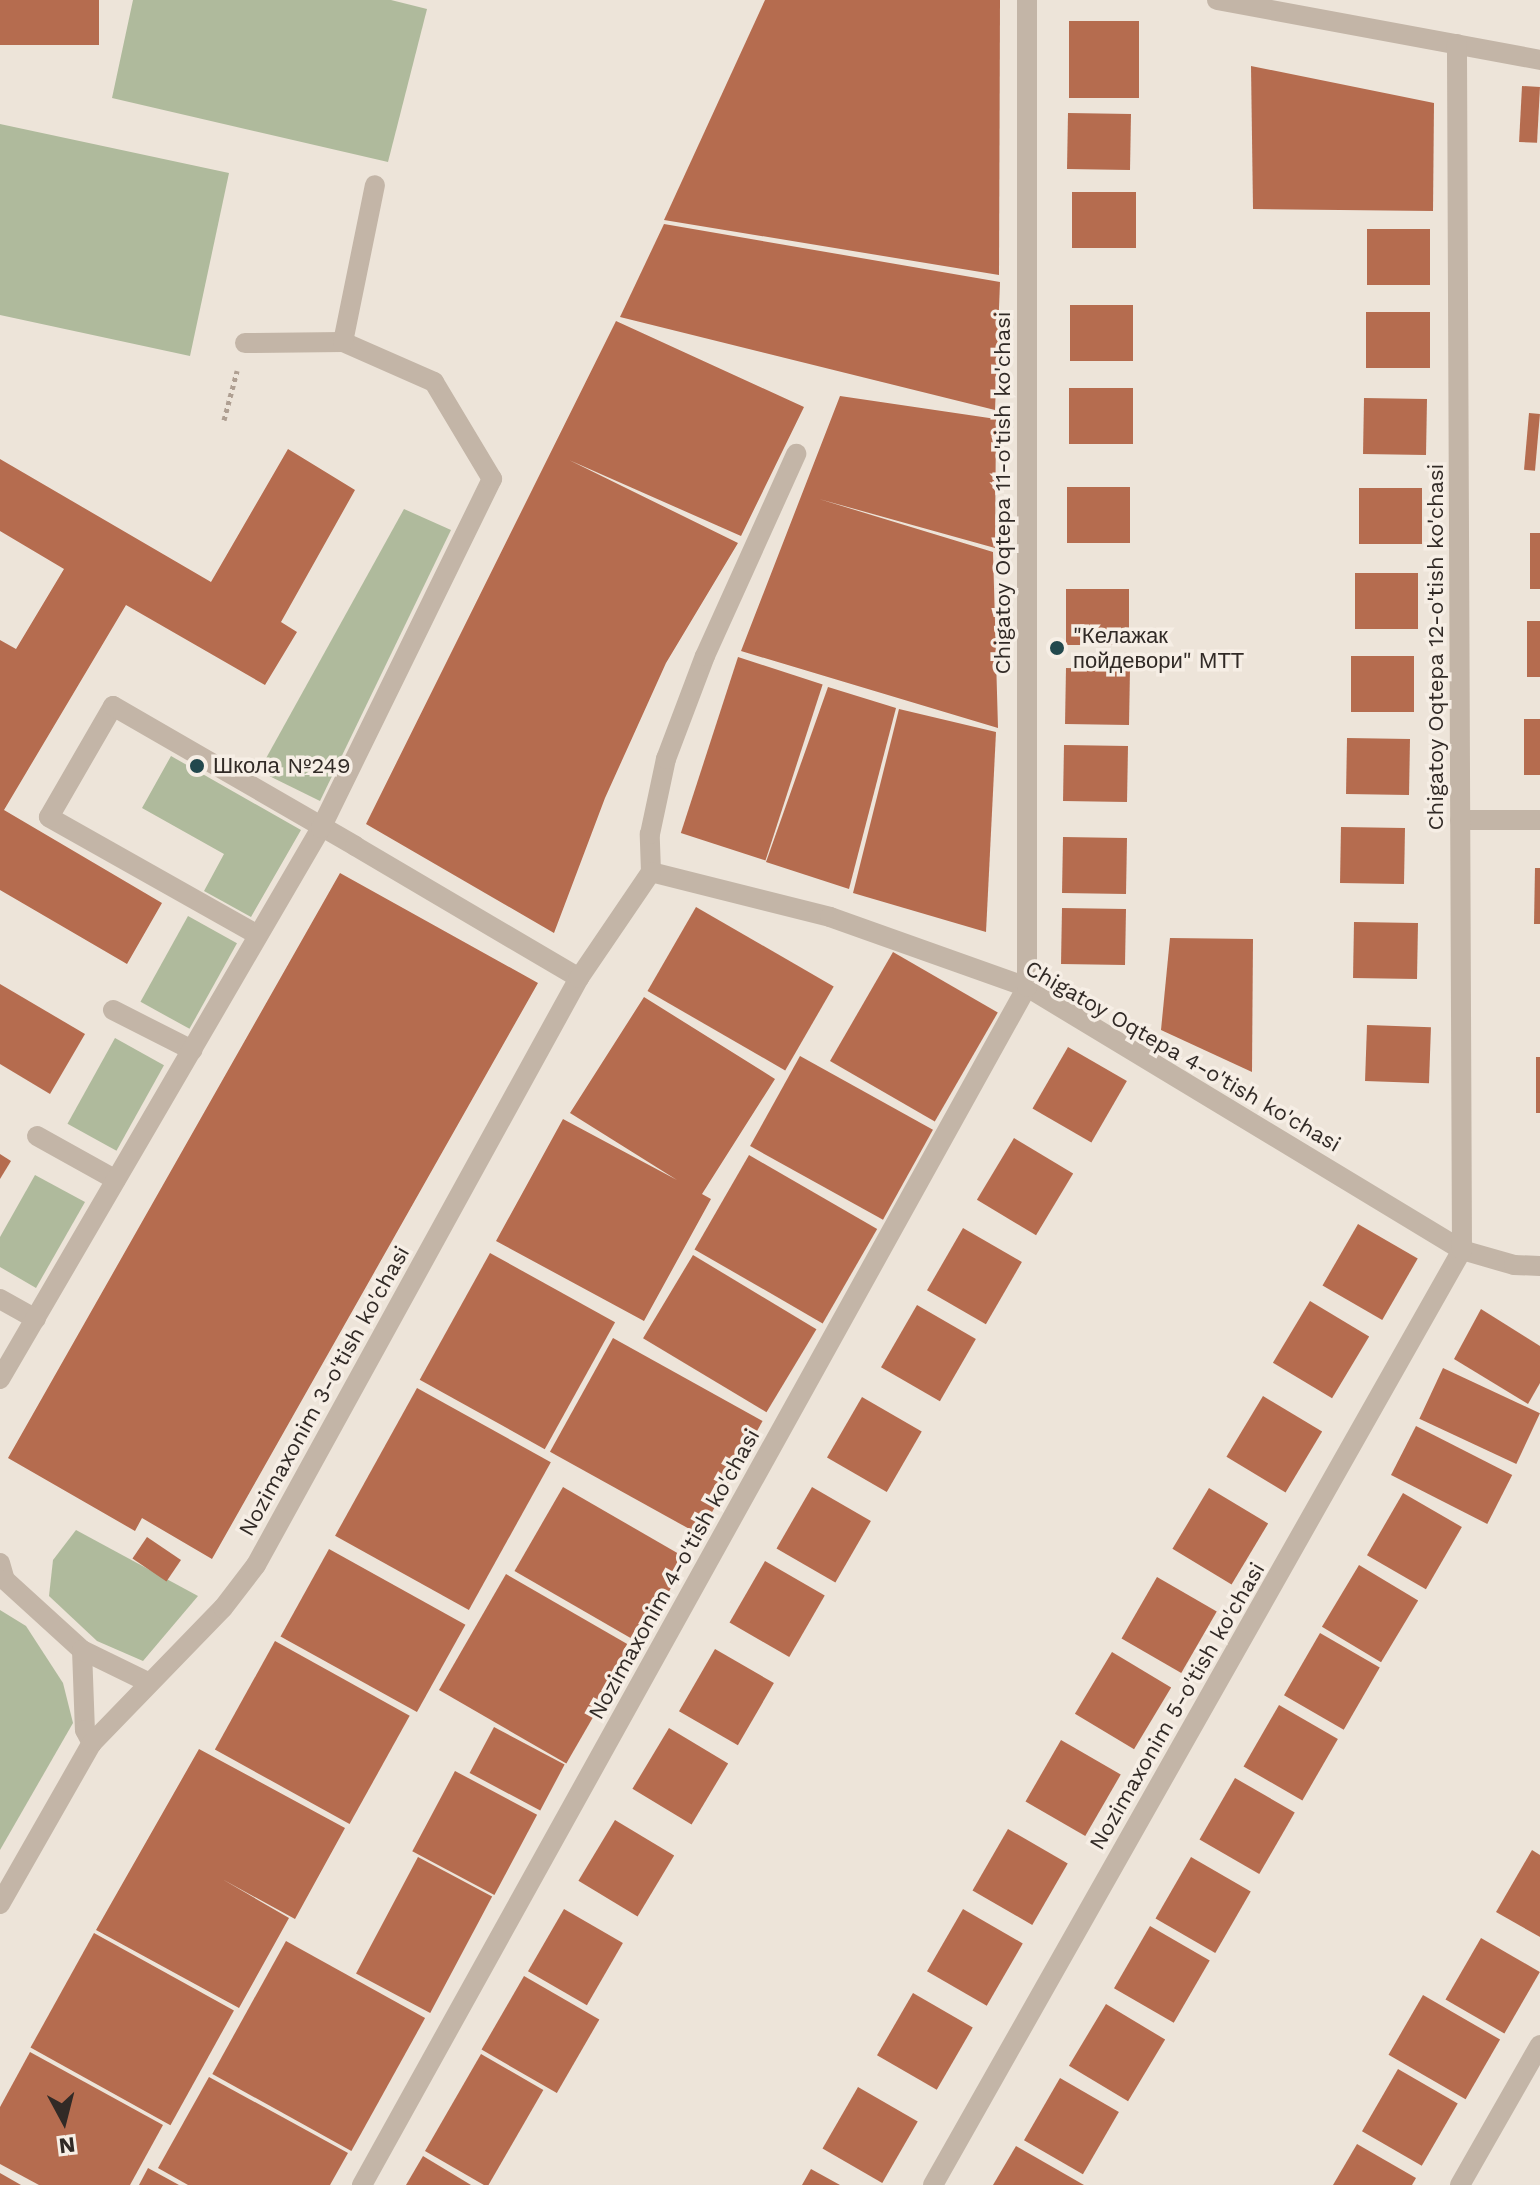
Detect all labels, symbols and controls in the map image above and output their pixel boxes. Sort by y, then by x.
street label: Chigatoy Oqtepa 11-o'tish ko'chasi [990,311,1016,675]
street label: Chigatoy Oqtepa 12-o'tish ko'chasi [1423,463,1449,831]
place label: "Келажак пойдевори" МТТ [1073,622,1244,674]
marker: "Келажак пойдевори" МТТ [1048,639,1066,657]
place label: Школа №249 [213,753,351,779]
marker: Школа №249 [188,757,206,775]
street label: Chigatoy Oqtepa 4-o'tish ko'chasi [1020,954,1346,1158]
street label: Nozimaxonim 3-o'tish ko'chasi [233,1241,415,1541]
street label: Nozimaxonim 4-o'tish ko'chasi [583,1424,765,1724]
street label: Nozimaxonim 5-o'tish ko'chasi [1084,1558,1270,1854]
north arrow [24,2081,104,2161]
text: N [57,2132,77,2159]

